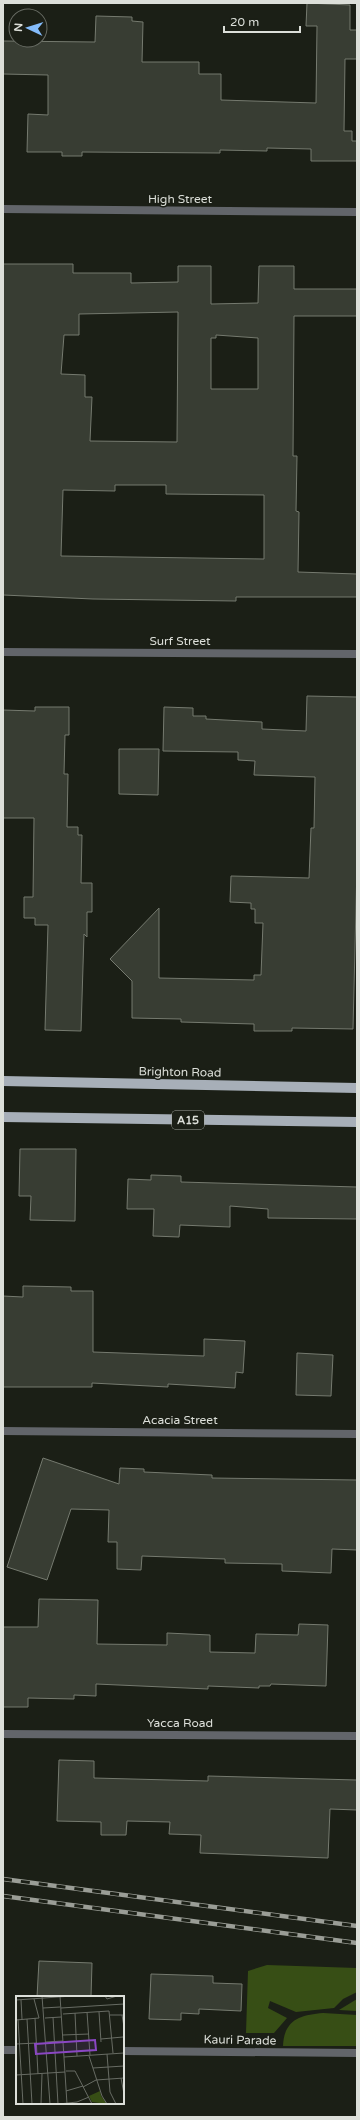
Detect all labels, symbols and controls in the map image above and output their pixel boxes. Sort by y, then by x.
north arrow [8,8,48,48]
scale bar [224,8,300,34]
text: 20 m [230,15,259,29]
text: N [12,22,25,32]
street label: High Street [148,192,213,206]
street label: Surf Street [149,634,211,648]
street label: Brighton Road [138,1064,222,1080]
road number: A15 [172,1111,204,1129]
street label: Acacia Street [142,1413,218,1427]
street label: Yacca Road [147,1716,213,1730]
inset map [16,1996,124,2104]
street label: Kauri Parade [203,2032,277,2048]

